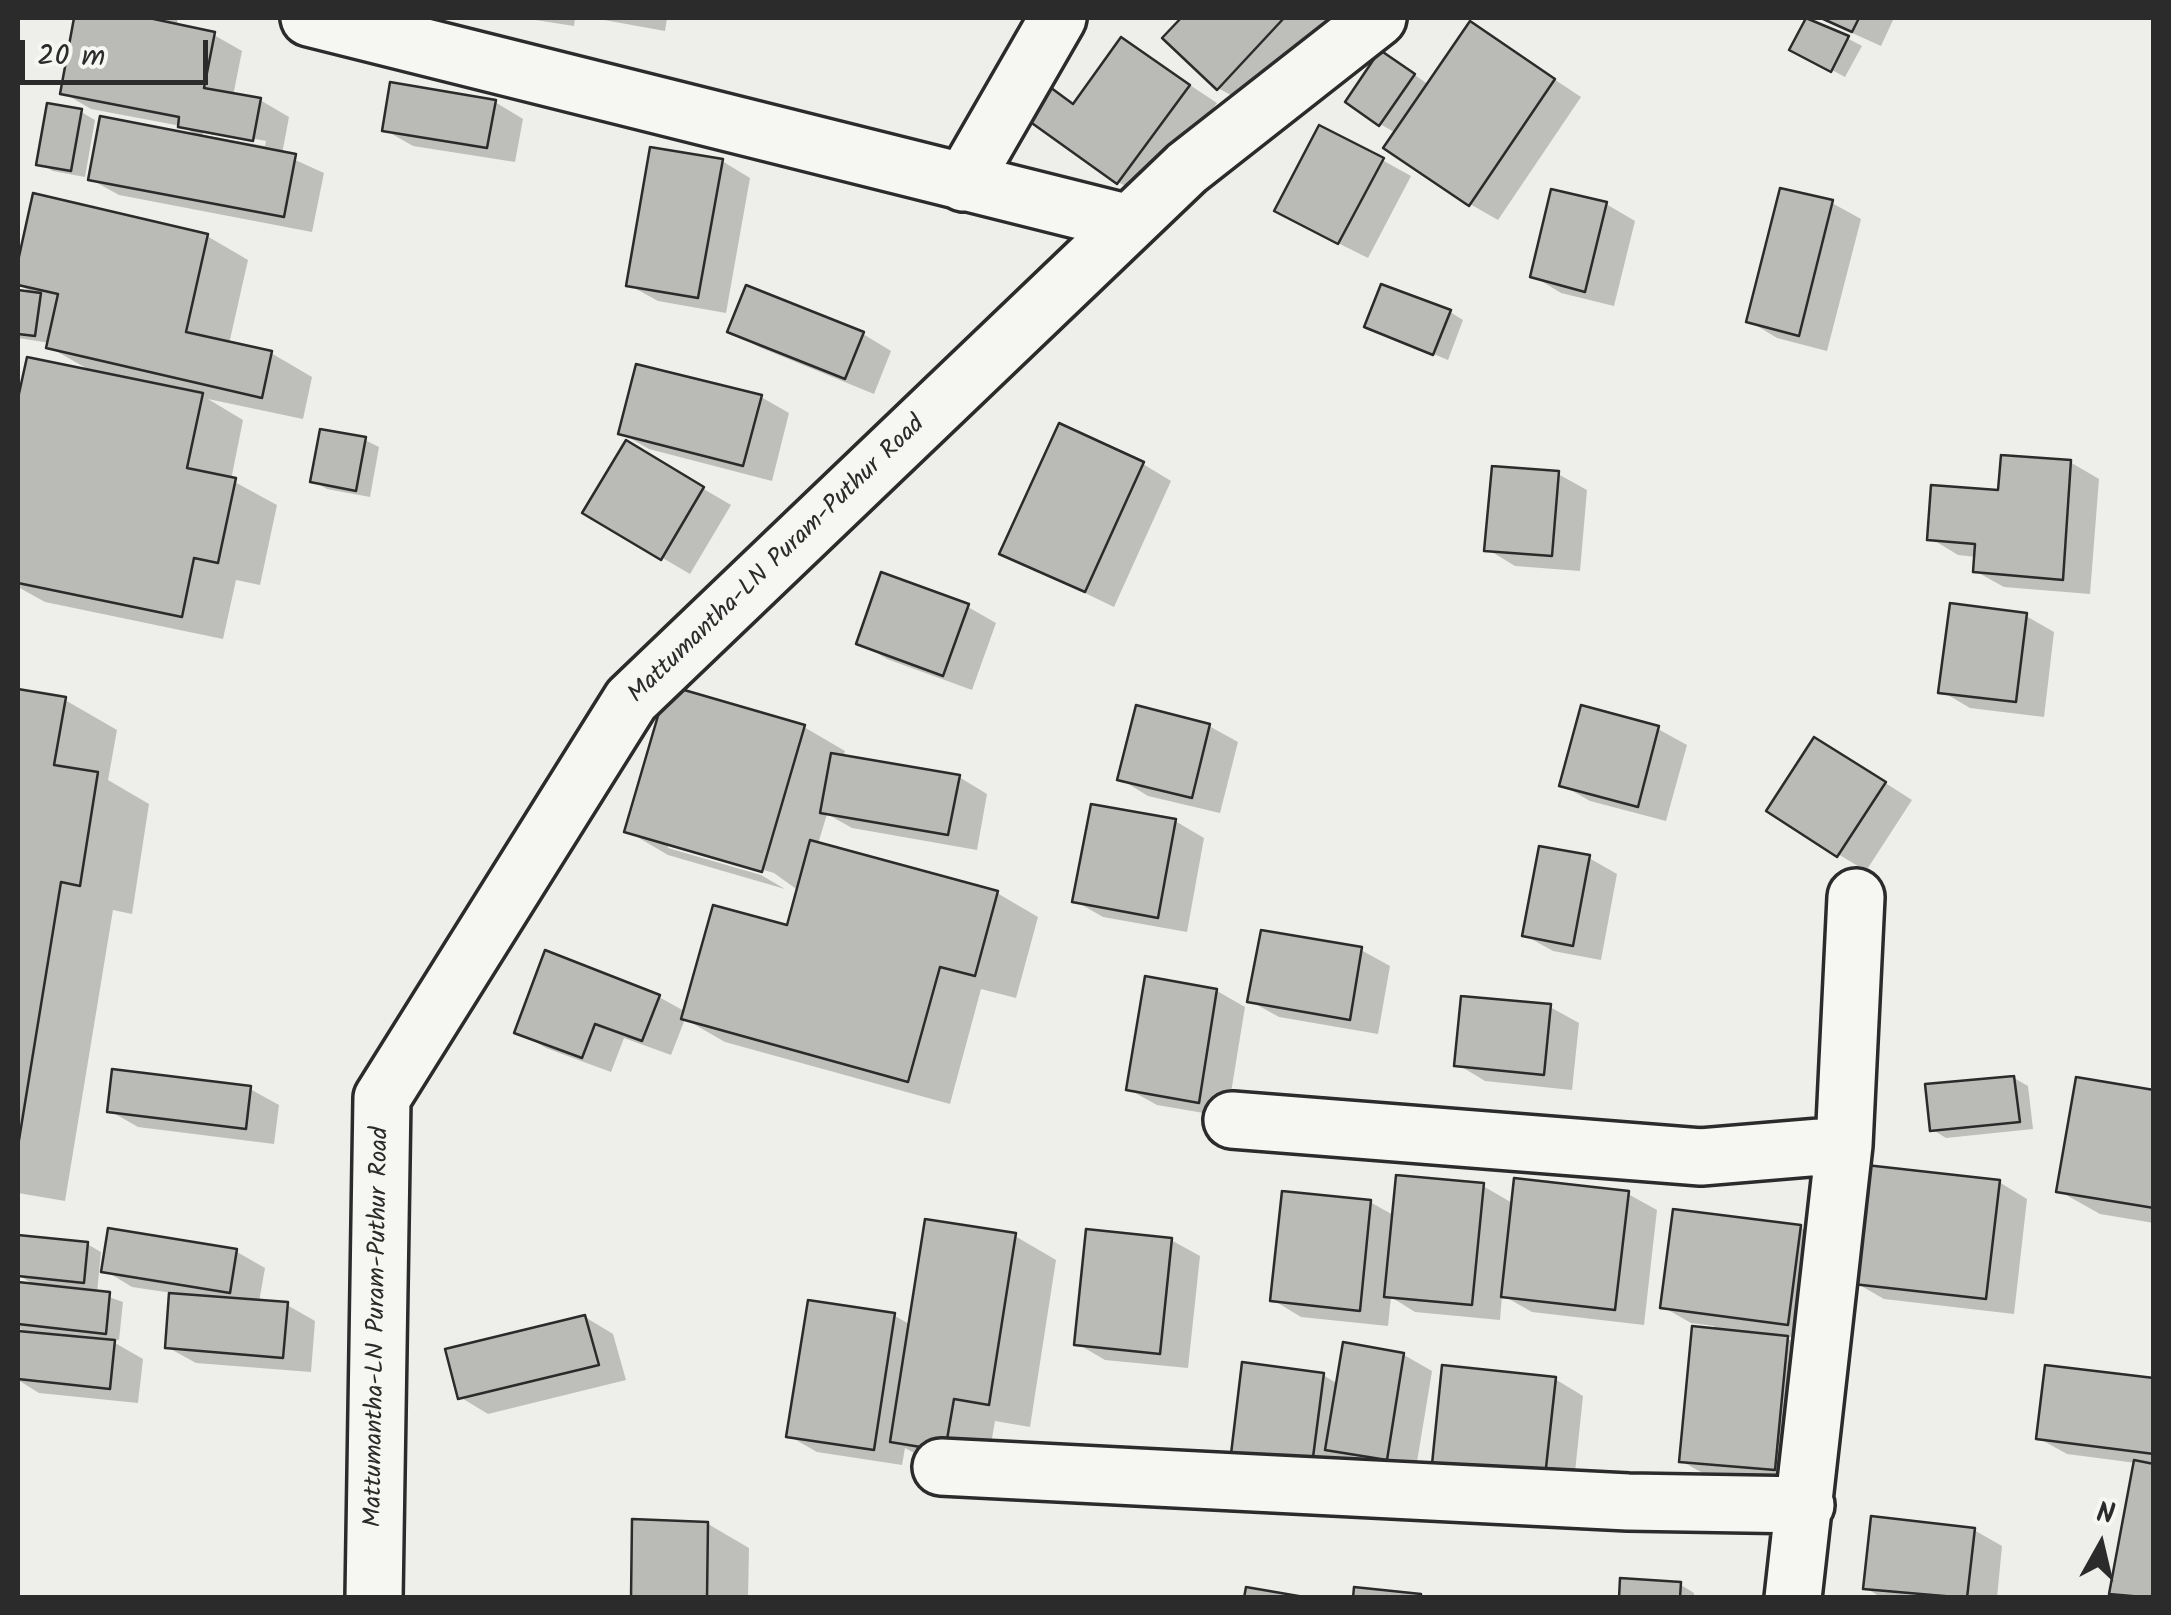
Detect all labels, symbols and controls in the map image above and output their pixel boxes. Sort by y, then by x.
scale bar [25,20,212,82]
text: 20 m [37,33,105,81]
street label: Mattumantha-LN Puram-Puthur Road [623,411,933,711]
street label: Mattumantha-LN Puram-Puthur Road [361,1126,397,1528]
text: N [2093,1491,2117,1538]
north arrow [2051,1495,2151,1595]

